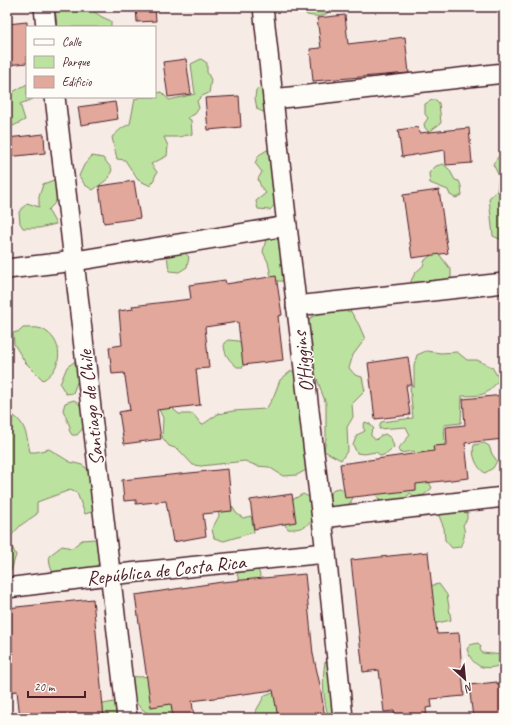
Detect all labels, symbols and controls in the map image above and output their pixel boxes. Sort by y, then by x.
legend [26,26,156,98]
text: Calle [62,34,82,50]
text: Parque [62,54,91,70]
text: Edificio [62,74,92,90]
street label: O'Higgins [287,328,319,394]
street label: Santiago de Chile [72,347,110,467]
street label: República de Costa Rica [85,549,248,591]
north arrow [445,659,485,699]
scale bar [28,673,85,699]
text: 20 m [34,679,56,695]
text: N [461,680,476,697]

